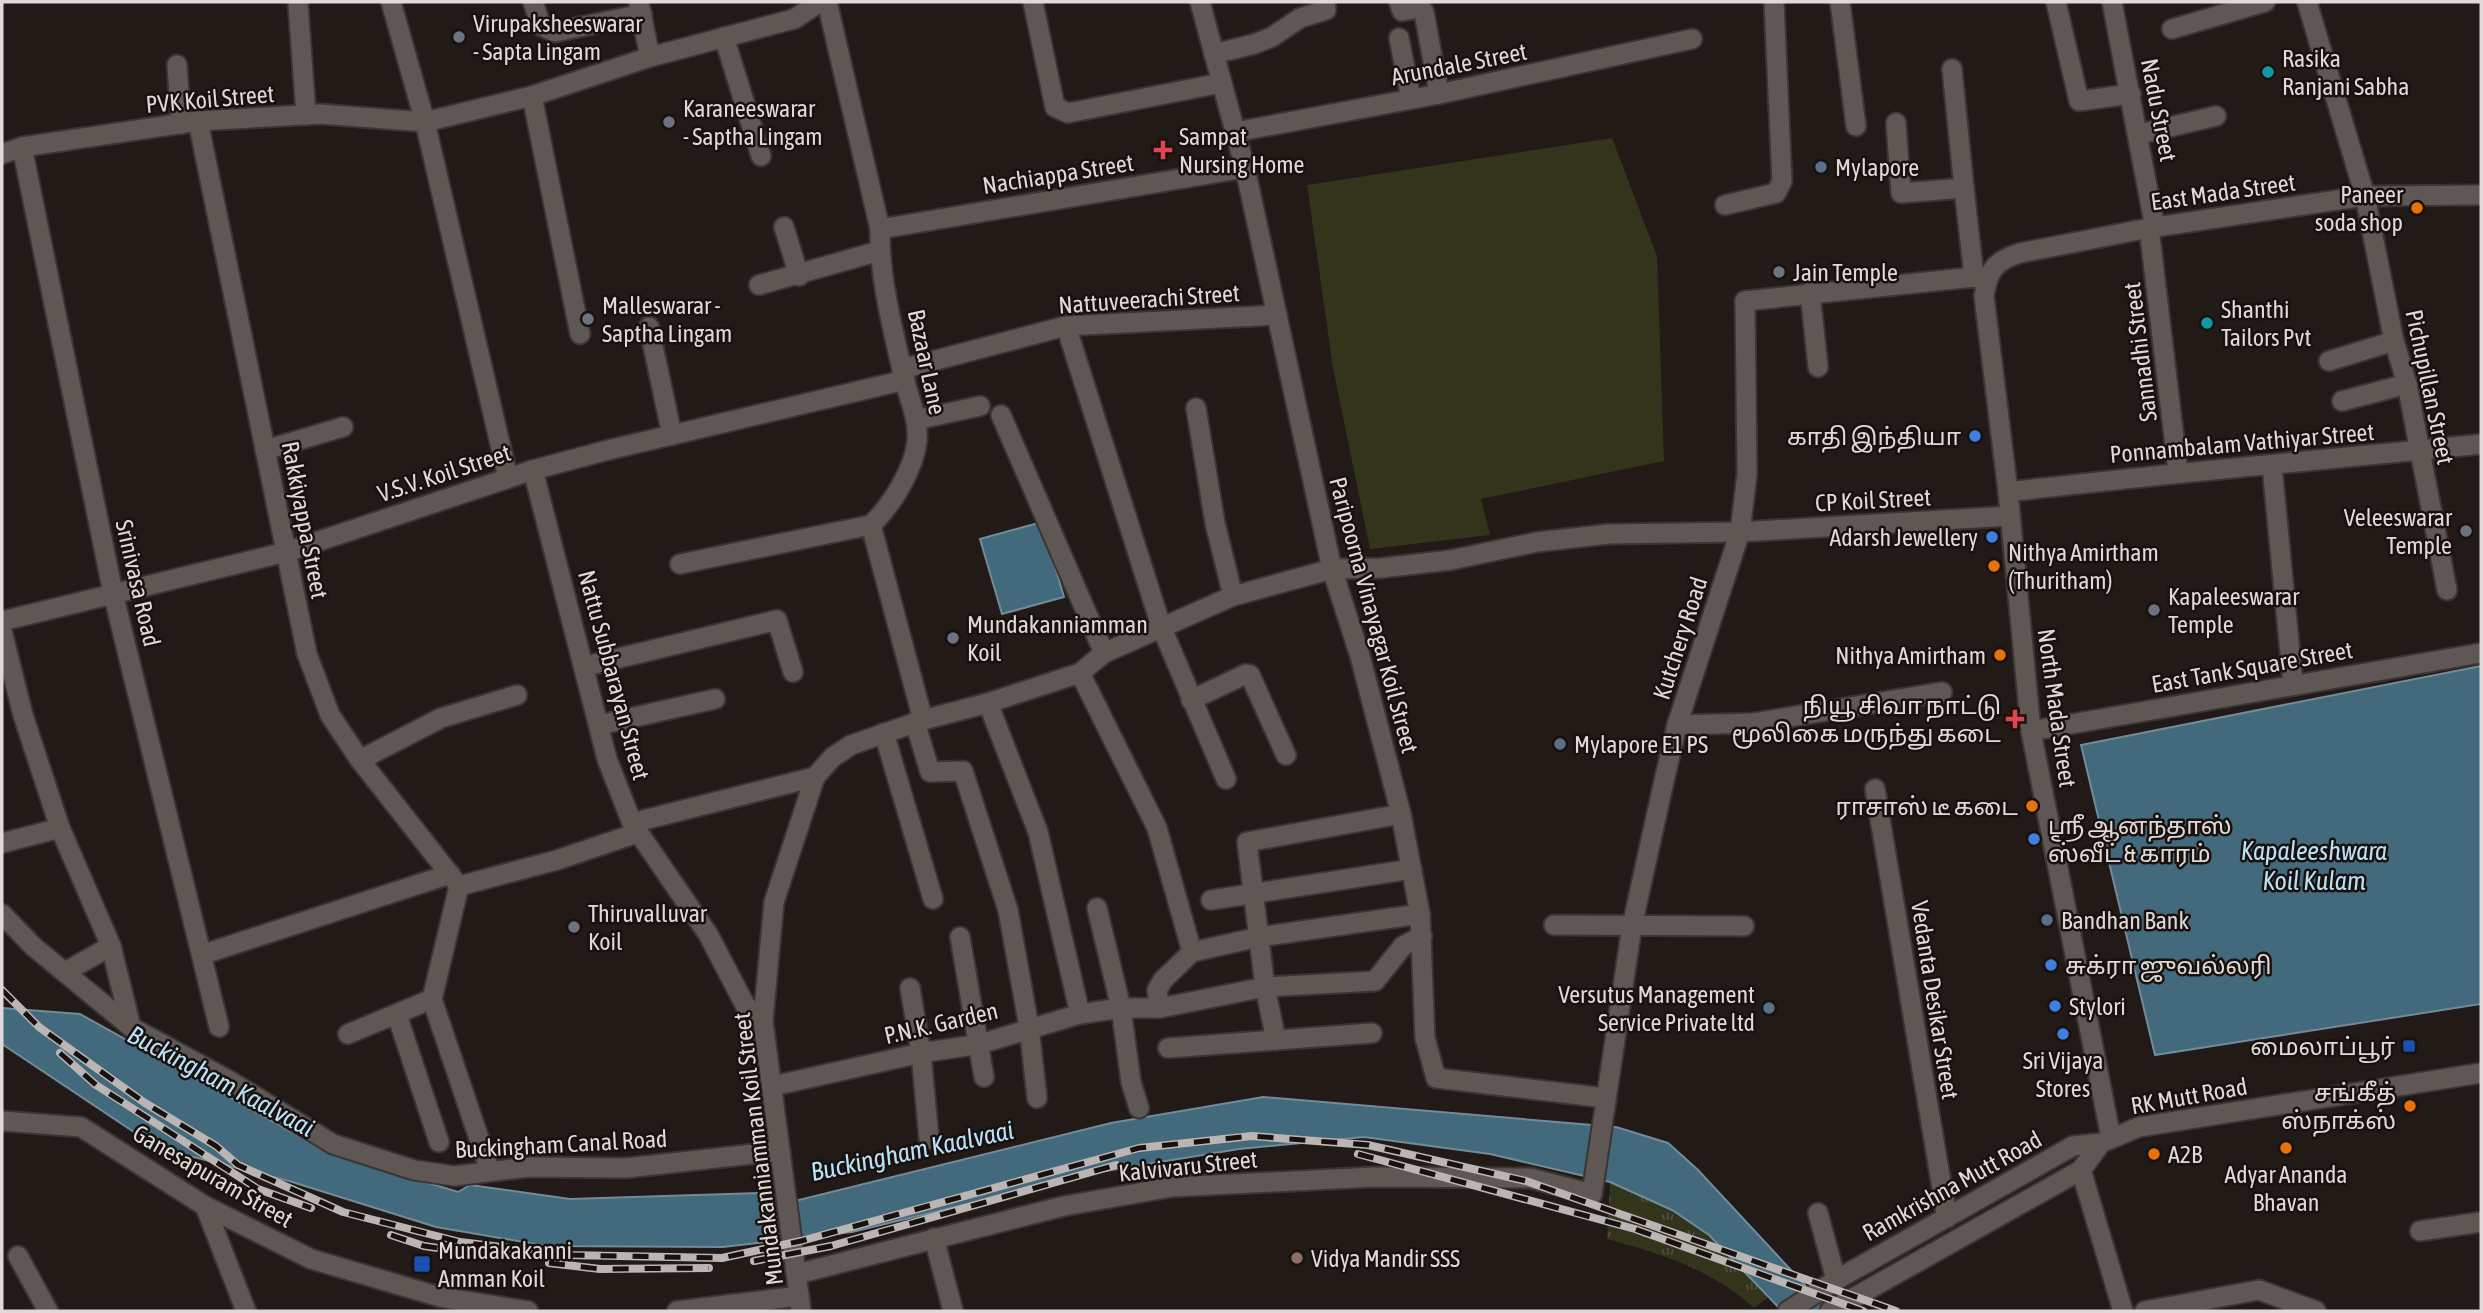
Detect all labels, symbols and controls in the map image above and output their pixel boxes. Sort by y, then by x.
place label: Virupaksheeswarar - Sapta Lingam [473,10,643,65]
marker: Virupaksheeswarar - Sapta Lingam [451,29,467,45]
street label: Arundale Street [1389,38,1529,90]
place label: Rasika Ranjani Sabha [2282,45,2409,100]
street label: Nadu Street [2136,56,2182,164]
marker: Rasika Ranjani Sabha [2260,64,2276,80]
street label: PVK Koil Street [145,80,275,118]
place label: Karaneeswarar - Saptha Lingam [683,95,823,150]
marker: Karaneeswarar - Saptha Lingam [661,114,677,130]
place label: Sampat Nursing Home [1179,123,1304,178]
marker: Sampat Nursing Home [1153,140,1173,160]
street label: Nachiappa Street [981,149,1135,199]
place label: Mylapore [1835,154,1919,181]
marker: Mylapore [1813,159,1829,175]
street label: East Mada Street [2149,168,2297,216]
place label: Paneer soda shop [2315,181,2404,236]
marker: Paneer soda shop [2409,200,2425,216]
place label: Jain Temple [1793,259,1898,286]
marker: Jain Temple [1771,264,1787,280]
street label: Nattuveerachi Street [1057,279,1241,319]
street label: Sannadhi Street [2118,281,2162,423]
place label: Malleswarar - Saptha Lingam [602,292,732,347]
place label: Shanthi Tailors Pvt [2221,296,2311,351]
street label: Bazaar Lane [903,307,951,417]
street label: Pichupillan Street [2400,307,2460,467]
marker: Malleswarar - Saptha Lingam [580,311,596,327]
marker: Shanthi Tailors Pvt [2199,315,2215,331]
street label: Ponnambalam Vathiyar Street [2109,418,2375,468]
place label: காதி இந்தியா [1787,423,1961,453]
marker: காதி இந்தியா [1967,428,1983,444]
street label: Rakkiyappa Street [277,439,334,601]
street label: V.S.V. Koil Street [374,439,514,507]
street label: Paripoorna Vinayagar Koil Street [1324,474,1424,756]
street label: CP Koil Street [1814,483,1932,517]
place label: Veleeswarar Temple [2344,504,2453,559]
street label: Srinivasa Road [110,517,166,649]
marker: Veleeswarar Temple [2458,523,2474,539]
place label: Adarsh Jewellery [1830,524,1978,551]
marker: Adarsh Jewellery [1984,529,2000,545]
place label: Nithya Amirtham (Thuritham) [2008,539,2159,594]
marker: Nithya Amirtham (Thuritham) [1986,558,2002,574]
street label: Nattu Subbarayan Street [573,567,655,783]
street label: Kutchery Road [1647,573,1713,703]
place label: Kapaleeswarar Temple [2168,583,2300,638]
marker: Kapaleeswarar Temple [2146,602,2162,618]
place label: Mundakanniamman Koil [967,611,1148,666]
street label: North Mada Street [2033,627,2082,789]
marker: Mundakanniamman Koil [945,630,961,646]
street label: East Tank Square Street [2149,636,2355,698]
place label: Nithya Amirtham [1835,642,1986,669]
marker: Nithya Amirtham [1992,647,2008,663]
place label: நியூ சிவா நாட்டு மூலிகை மருந்து கடை [1732,692,2001,750]
marker: நியூ சிவா நாட்டு மூலிகை மருந்து கடை [2007,711,2023,727]
place label: Mylapore E1 PS [1574,731,1708,758]
marker: Mylapore E1 PS [1552,736,1568,752]
place label: ராசாஸ் டீ கடை [1836,793,2018,821]
marker: ராசாஸ் டீ கடை [2024,798,2040,814]
place label: ஶ்ரீ ஆனந்தாஸ் ஸ்வீட் & காரம் [2048,812,2232,868]
marker: ஶ்ரீ ஆனந்தாஸ் ஸ்வீட் & காரம் [2026,831,2042,847]
water label: Kapaleeshwara Koil Kulam [2241,836,2387,896]
street label: Vedanta Desikar Street [1906,899,1964,1101]
place label: Thiruvalluvar Koil [588,900,708,955]
place label: Bandhan Bank [2061,907,2189,934]
marker: Bandhan Bank [2039,912,2055,928]
marker: Thiruvalluvar Koil [566,919,582,935]
place label: சுக்ரா ஜுவல்லரி [2065,952,2272,982]
marker: சுக்ரா ஜுவல்லரி [2043,957,2059,973]
place label: Versutus Management Service Private ltd [1558,981,1755,1036]
place label: Stylori [2069,993,2126,1020]
street label: P.N.K. Garden [881,997,1001,1049]
marker: Stylori [2047,998,2063,1014]
marker: Versutus Management Service Private ltd [1761,1000,1777,1016]
street label: Mundakanniamman Koil Street [728,1011,788,1287]
water label: Buckingham Kaalvaai [123,1019,319,1143]
marker: Sri Vijaya Stores [2055,1026,2071,1042]
place label: மைலாப்பூர் [2250,1033,2395,1063]
marker: மைலாப்பூர் [2401,1038,2417,1054]
place label: Sri Vijaya Stores [2023,1047,2103,1102]
street label: RK Mutt Road [2129,1072,2249,1120]
place label: சங்கீத் ஸ்நாக்ஸ் [2281,1079,2396,1137]
marker: சங்கீத் ஸ்நாக்ஸ் [2402,1098,2418,1114]
water label: Buckingham Kaalvaai [808,1115,1016,1187]
street label: Ganesapuram Street [128,1119,298,1233]
street label: Buckingham Canal Road [454,1125,668,1163]
street label: Ramkrishna Mutt Road [1858,1126,2046,1246]
marker: Adyar Ananda Bhavan [2278,1140,2294,1156]
place label: A2B [2168,1141,2203,1168]
street label: Kalvivaru Street [1117,1145,1259,1187]
marker: A2B [2146,1146,2162,1162]
place label: Adyar Ananda Bhavan [2224,1161,2348,1216]
place label: Mundakakanni Amman Koil [438,1237,572,1292]
place label: Vidya Mandir SSS [1311,1245,1460,1272]
marker: Vidya Mandir SSS [1289,1250,1305,1266]
marker: Mundakakanni Amman Koil [412,1254,432,1274]

